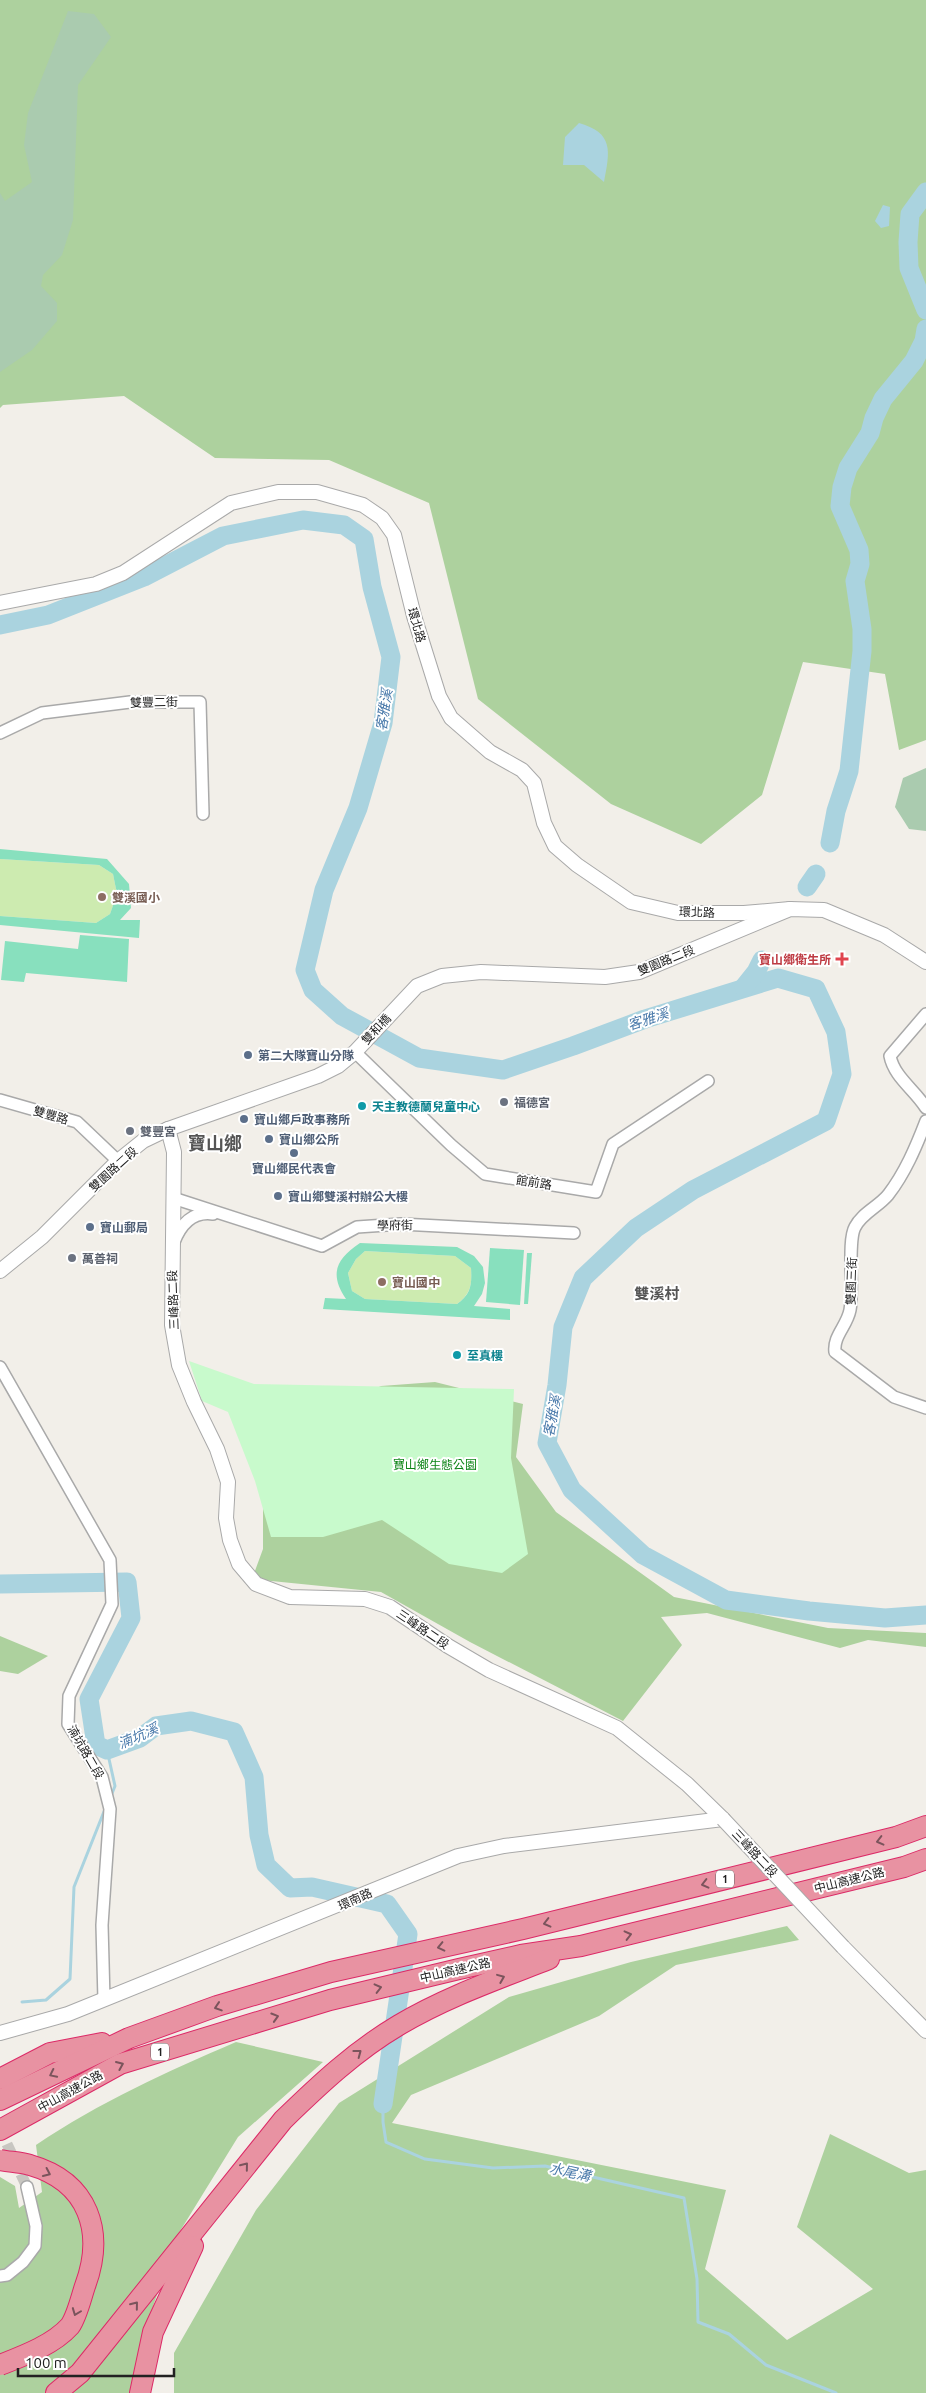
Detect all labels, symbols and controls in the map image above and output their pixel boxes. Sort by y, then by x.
street label: 環北路 [406,606,428,644]
water label: 客雅溪 [373,686,395,732]
street label: 雙豐二街 [130,695,178,709]
marker: 雙溪國小 [96,891,108,903]
place label: 雙溪國小 [112,891,160,904]
street label: 環北路 [679,905,715,919]
street label: 雙園路二段 [636,943,696,977]
marker: 寶山鄉衛生所 [835,952,849,966]
place label: 寶山鄉衛生所 [759,953,831,966]
water label: 客雅溪 [626,1004,672,1033]
street label: 雙和橋 [359,1011,393,1047]
marker: 第二大隊寶山分隊 [242,1049,254,1061]
place label: 第二大隊寶山分隊 [258,1049,354,1062]
marker: 福德宮 [498,1096,510,1108]
place label: 福德宮 [514,1096,550,1109]
marker: 天主教德蘭兒童中心 [356,1100,368,1112]
place label: 天主教德蘭兒童中心 [372,1100,480,1113]
street label: 雙豐路 [32,1104,70,1126]
marker: 寶山鄉戶政事務所 [238,1113,250,1125]
place label: 寶山鄉戶政事務所 [254,1113,350,1126]
marker: 雙豐宮 [124,1125,136,1137]
place label: 雙豐宮 [140,1125,176,1138]
district label: 寶山鄉 [188,1133,242,1153]
marker: 寶山鄉公所 [263,1133,275,1145]
place label: 寶山鄉公所 [279,1133,339,1146]
street label: 雙園路二段 [86,1144,140,1194]
marker: 寶山鄉民代表會 [288,1147,300,1159]
place label: 寶山鄉民代表會 [252,1162,336,1175]
street label: 館前路 [515,1173,553,1191]
marker: 寶山鄉雙溪村辦公大樓 [272,1190,284,1202]
place label: 寶山鄉雙溪村辦公大樓 [288,1190,408,1203]
street label: 學府街 [377,1218,413,1232]
marker: 寶山郵局 [84,1221,96,1233]
place label: 寶山郵局 [100,1221,148,1234]
marker: 萬善祠 [66,1252,78,1264]
place label: 萬善祠 [82,1252,118,1265]
street label: 雙園三街 [844,1257,858,1305]
street label: 三峰路二段 [165,1270,181,1330]
marker: 寶山國中 [376,1276,388,1288]
place label: 寶山國中 [392,1276,440,1289]
district label: 雙溪村 [634,1285,680,1302]
marker: 至真樓 [451,1349,463,1361]
place label: 至真樓 [467,1349,503,1362]
water label: 客雅溪 [540,1392,564,1438]
park label: 寶山鄉生態公園 [393,1458,477,1471]
street label: 三峰路二段 [394,1607,452,1651]
water label: 湳坑溪 [116,1719,162,1752]
street label: 湳坑路二段 [65,1723,107,1781]
street label: 三峰路二段 [730,1827,780,1879]
one-way arrow [875,1835,884,1846]
street label: 中山高速公路 [812,1865,886,1895]
road number: 1 [716,1870,734,1888]
one-way arrow [701,1878,710,1889]
street label: 環南路 [336,1886,374,1912]
one-way arrow [543,1917,552,1928]
one-way arrow [623,1930,632,1941]
one-way arrow [437,1942,446,1952]
street label: 中山高速公路 [418,1956,492,1984]
one-way arrow [496,1974,505,1984]
one-way arrow [373,1983,382,1994]
one-way arrow [214,2001,222,2011]
one-way arrow [270,2012,278,2022]
road number: 1 [151,2044,169,2060]
one-way arrow [352,2051,361,2059]
one-way arrow [115,2060,124,2071]
street label: 中山高速公路 [35,2068,105,2114]
one-way arrow [49,2068,58,2079]
water label: 水尾溝 [548,2160,594,2185]
one-way arrow [239,2163,248,2172]
one-way arrow [42,2166,51,2177]
one-way arrow [130,2302,138,2311]
one-way arrow [71,2307,82,2316]
scale bar [18,2346,174,2378]
text: 100 m [25,2354,67,2371]

